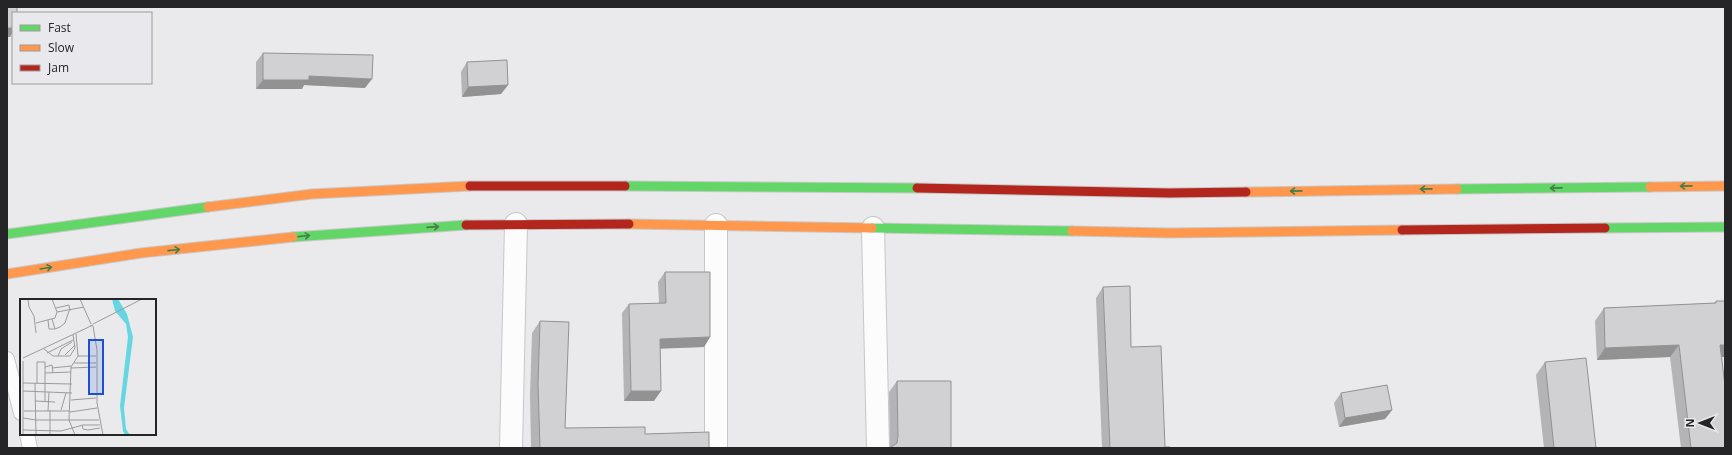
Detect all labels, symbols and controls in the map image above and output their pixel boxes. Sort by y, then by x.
legend [12,12,152,84]
text: Fast [48,19,71,36]
text: Slow [48,39,75,56]
text: Jam [47,59,69,76]
one-way arrow [1680,183,1693,190]
one-way arrow [1550,184,1563,192]
one-way arrow [1420,185,1433,193]
one-way arrow [1290,187,1303,195]
one-way arrow [426,224,439,231]
one-way arrow [297,232,310,240]
one-way arrow [167,246,180,253]
one-way arrow [39,264,52,272]
inset map [20,299,156,435]
north arrow [1680,403,1720,443]
text: N [1682,419,1697,427]

